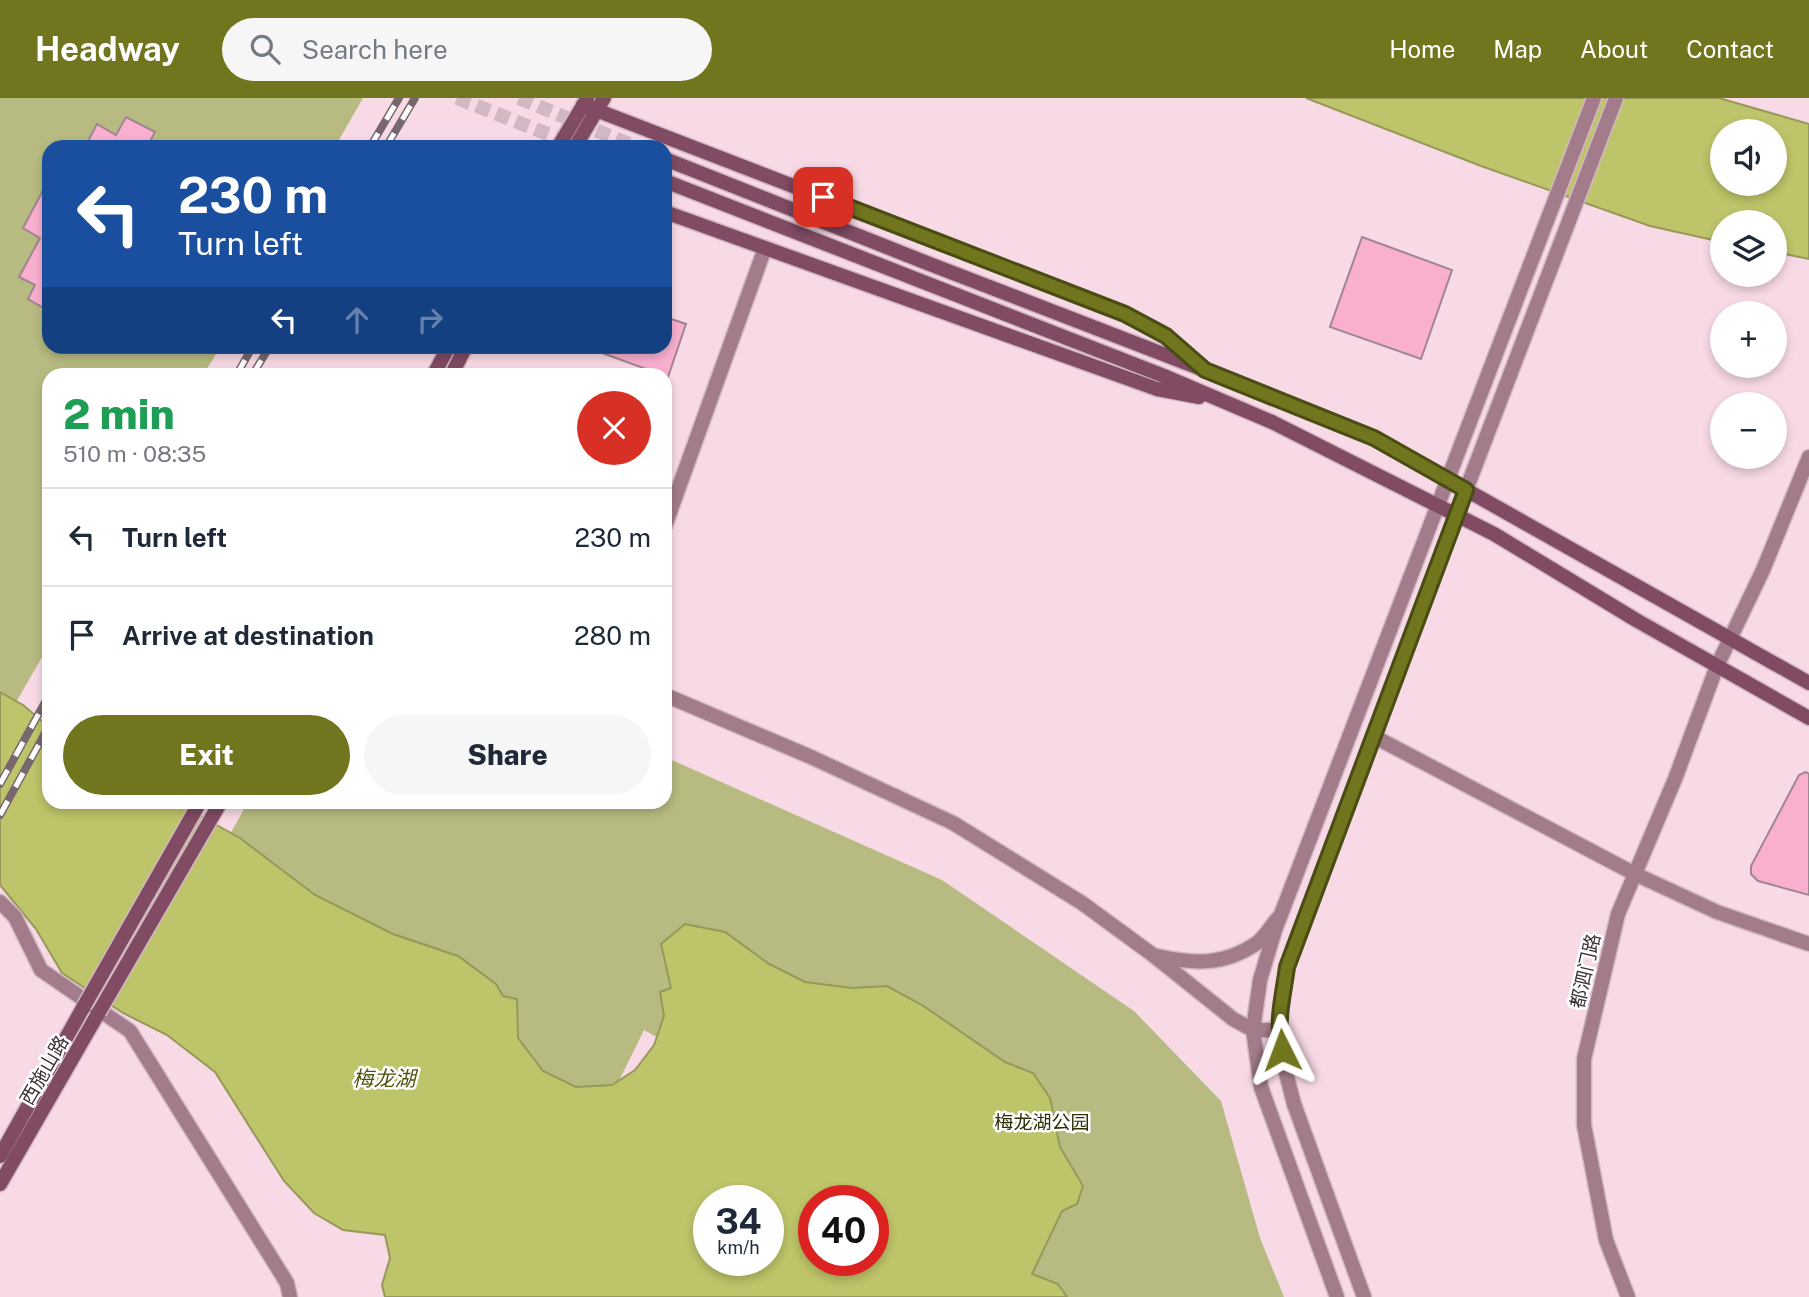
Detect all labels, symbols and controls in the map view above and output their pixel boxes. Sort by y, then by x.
search box [222,18,712,81]
text: Headway [35,30,180,68]
icon: search [246,30,284,68]
text: Search here [302,34,448,65]
text: Home [1389,35,1455,63]
text: Map [1493,35,1542,63]
text: About [1580,35,1648,63]
text: Contact [1686,35,1774,63]
map controls [1710,119,1787,469]
button: sound [1710,119,1787,196]
text: 230 m [178,166,328,224]
pin [793,167,853,227]
icon: left [63,168,154,259]
icon: arrive [804,178,842,216]
button: layers [1710,210,1787,287]
text: Turn left [178,225,303,262]
icon: left [265,301,303,339]
icon: ahead [338,301,376,339]
icon: right [411,301,449,339]
button: + [1710,301,1787,378]
text: 2 min [63,389,175,438]
button: close [577,391,651,465]
button: − [1710,392,1787,469]
text: 510 m · 08:35 [63,440,206,467]
icon: left [63,518,101,556]
text: Turn left [122,522,227,553]
text: 230 m [575,522,651,553]
icon: arrive [63,616,101,654]
text: Arrive at destination [122,620,374,651]
text: 280 m [574,620,651,651]
button: Exit [63,715,350,795]
button: Share [364,715,651,795]
street label: 都泗门路 [1566,931,1604,1011]
position arrow [1245,1013,1319,1087]
street label: 西施山路 [15,1032,73,1108]
water label: 梅龙湖 [353,1066,418,1091]
park label: 梅龙湖公园 [994,1111,1090,1133]
speed limit sign: 40 [798,1185,889,1276]
text: 34 [715,1201,762,1242]
text: km/h [717,1237,760,1258]

